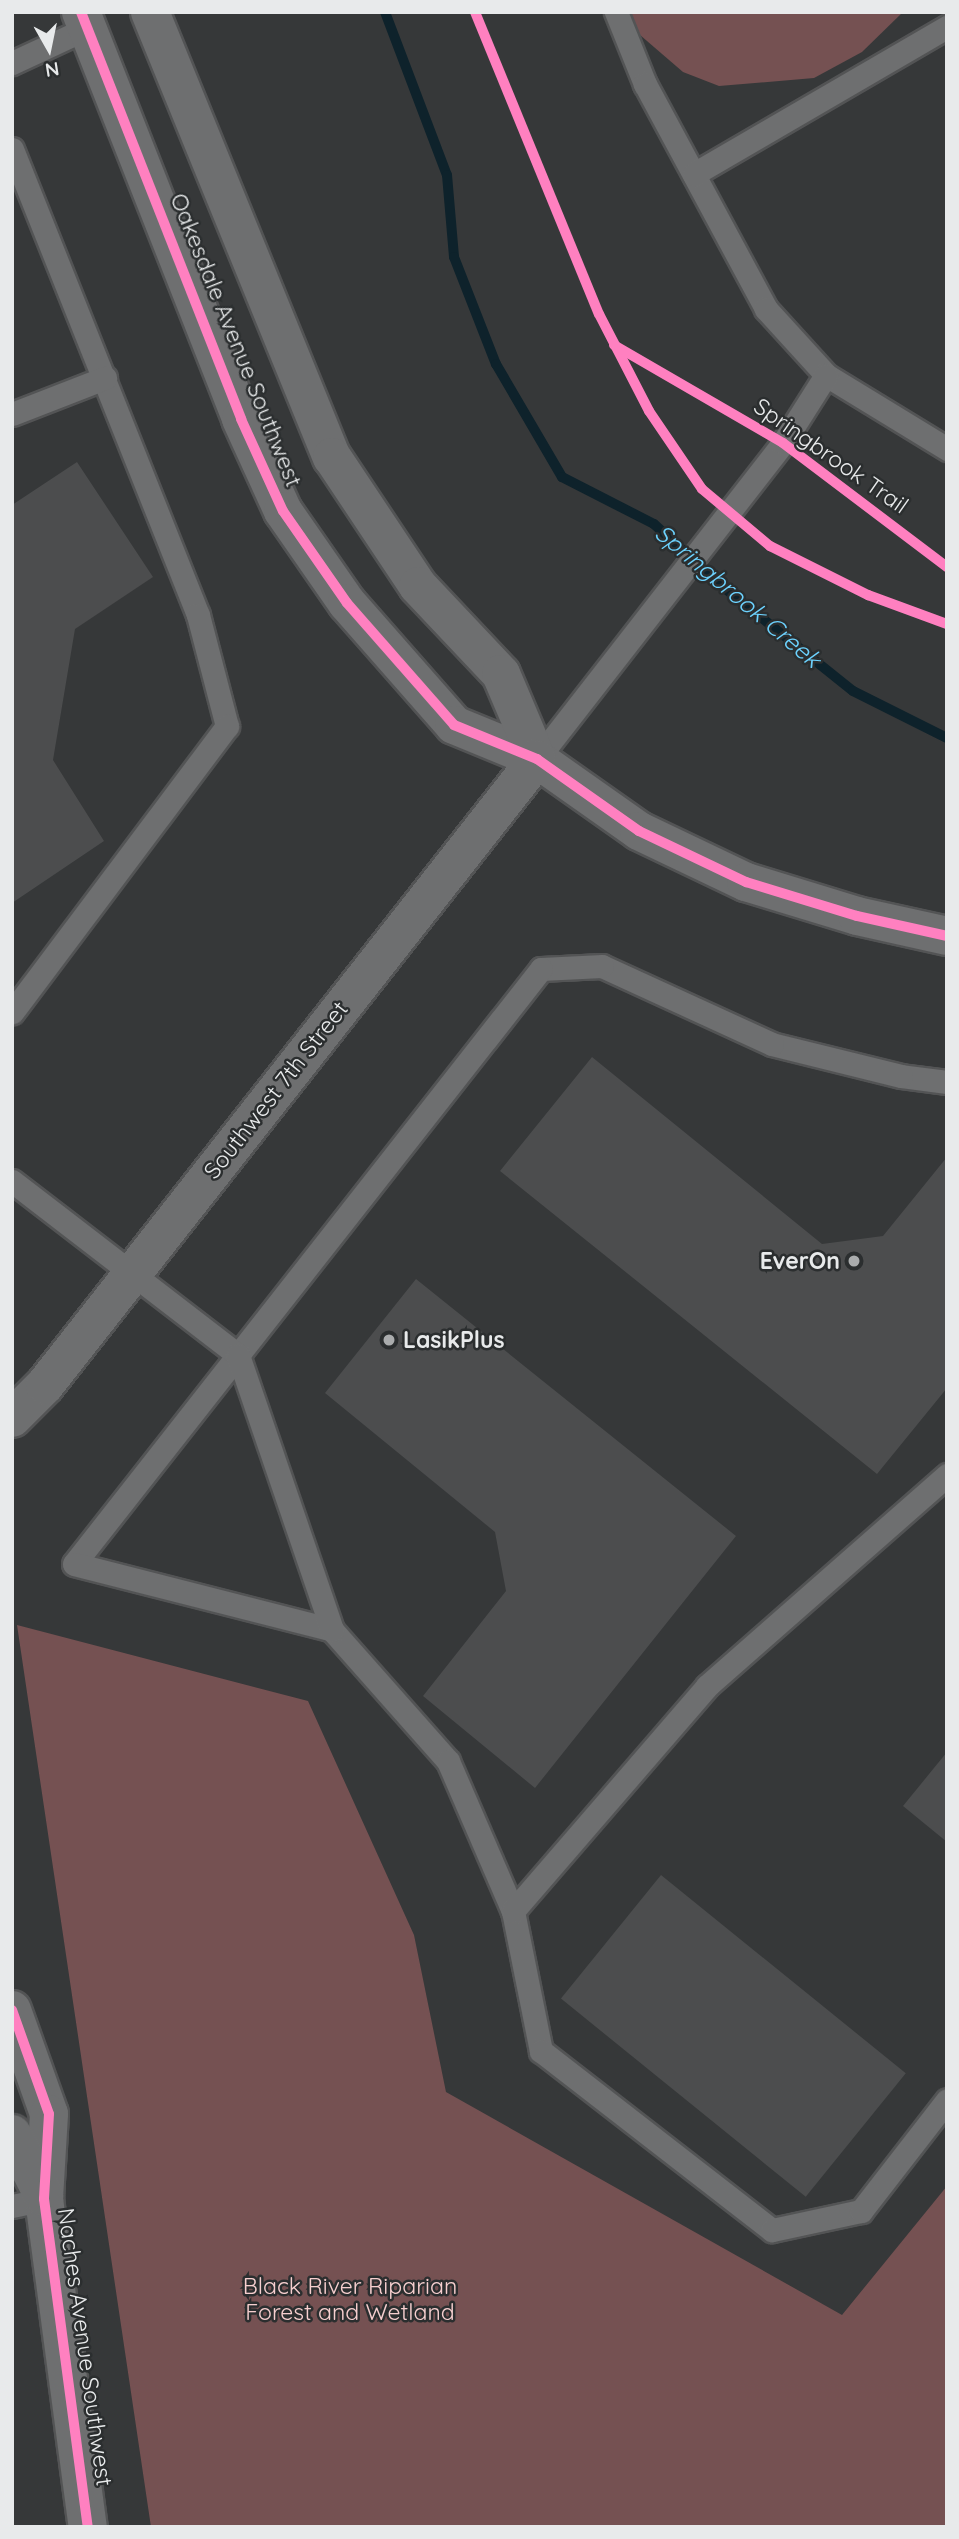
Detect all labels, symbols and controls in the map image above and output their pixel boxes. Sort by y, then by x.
north arrow [14,14,84,84]
text: N [44,57,61,83]
street label: Oakesdale Avenue Southwest [164,189,308,491]
street label: Springbrook Trail [748,392,914,520]
water label: Springbrook Creek [649,518,827,674]
street label: Southwest 7th Street [198,996,354,1184]
place label: EverOn [760,1247,840,1275]
marker: EverOn [846,1253,862,1269]
place label: LasikPlus [403,1326,505,1354]
marker: LasikPlus [381,1332,397,1348]
street label: Naches Avenue Southwest [52,2206,118,2488]
park label: Black River Riparian Forest and Wetland [243,2272,457,2326]

